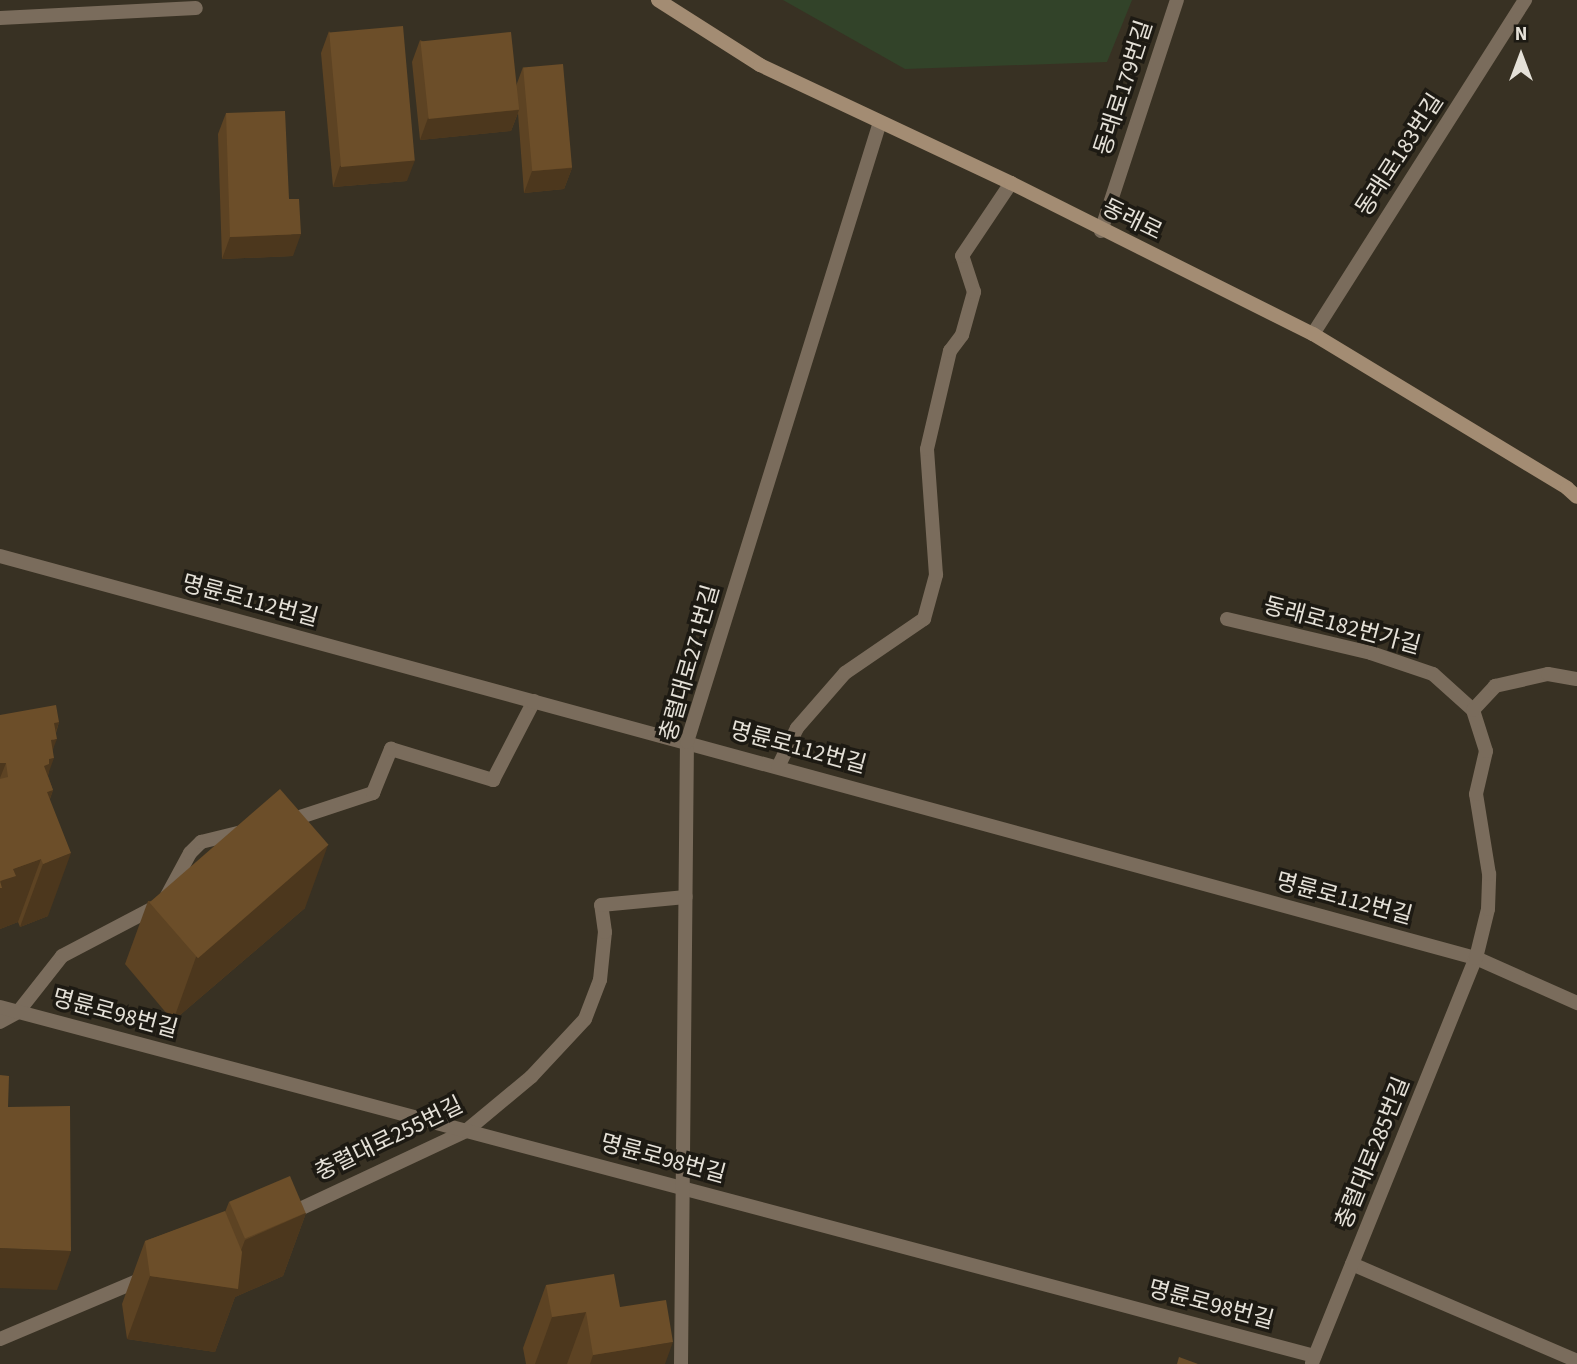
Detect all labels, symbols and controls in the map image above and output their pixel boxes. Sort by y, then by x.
street label: 동래로179번길 [1089,17,1159,159]
north arrow [1486,21,1556,91]
text: N [1515,21,1527,48]
street label: 동래로183번길 [1350,89,1450,221]
street label: 동래로 [1097,194,1167,246]
street label: 명륜로112번길 [179,570,321,632]
street label: 충렬대로271번길 [655,582,725,744]
street label: 동래로182번가길 [1261,592,1423,660]
street label: 명륜로112번길 [727,717,869,779]
street label: 명륜로112번길 [1273,868,1415,930]
street label: 명륜로98번길 [49,984,181,1044]
street label: 충렬대로285번길 [1330,1073,1416,1233]
street label: 충렬대로255번길 [310,1091,468,1187]
street label: 명륜로98번길 [597,1129,729,1189]
street label: 명륜로98번길 [1145,1275,1277,1335]

